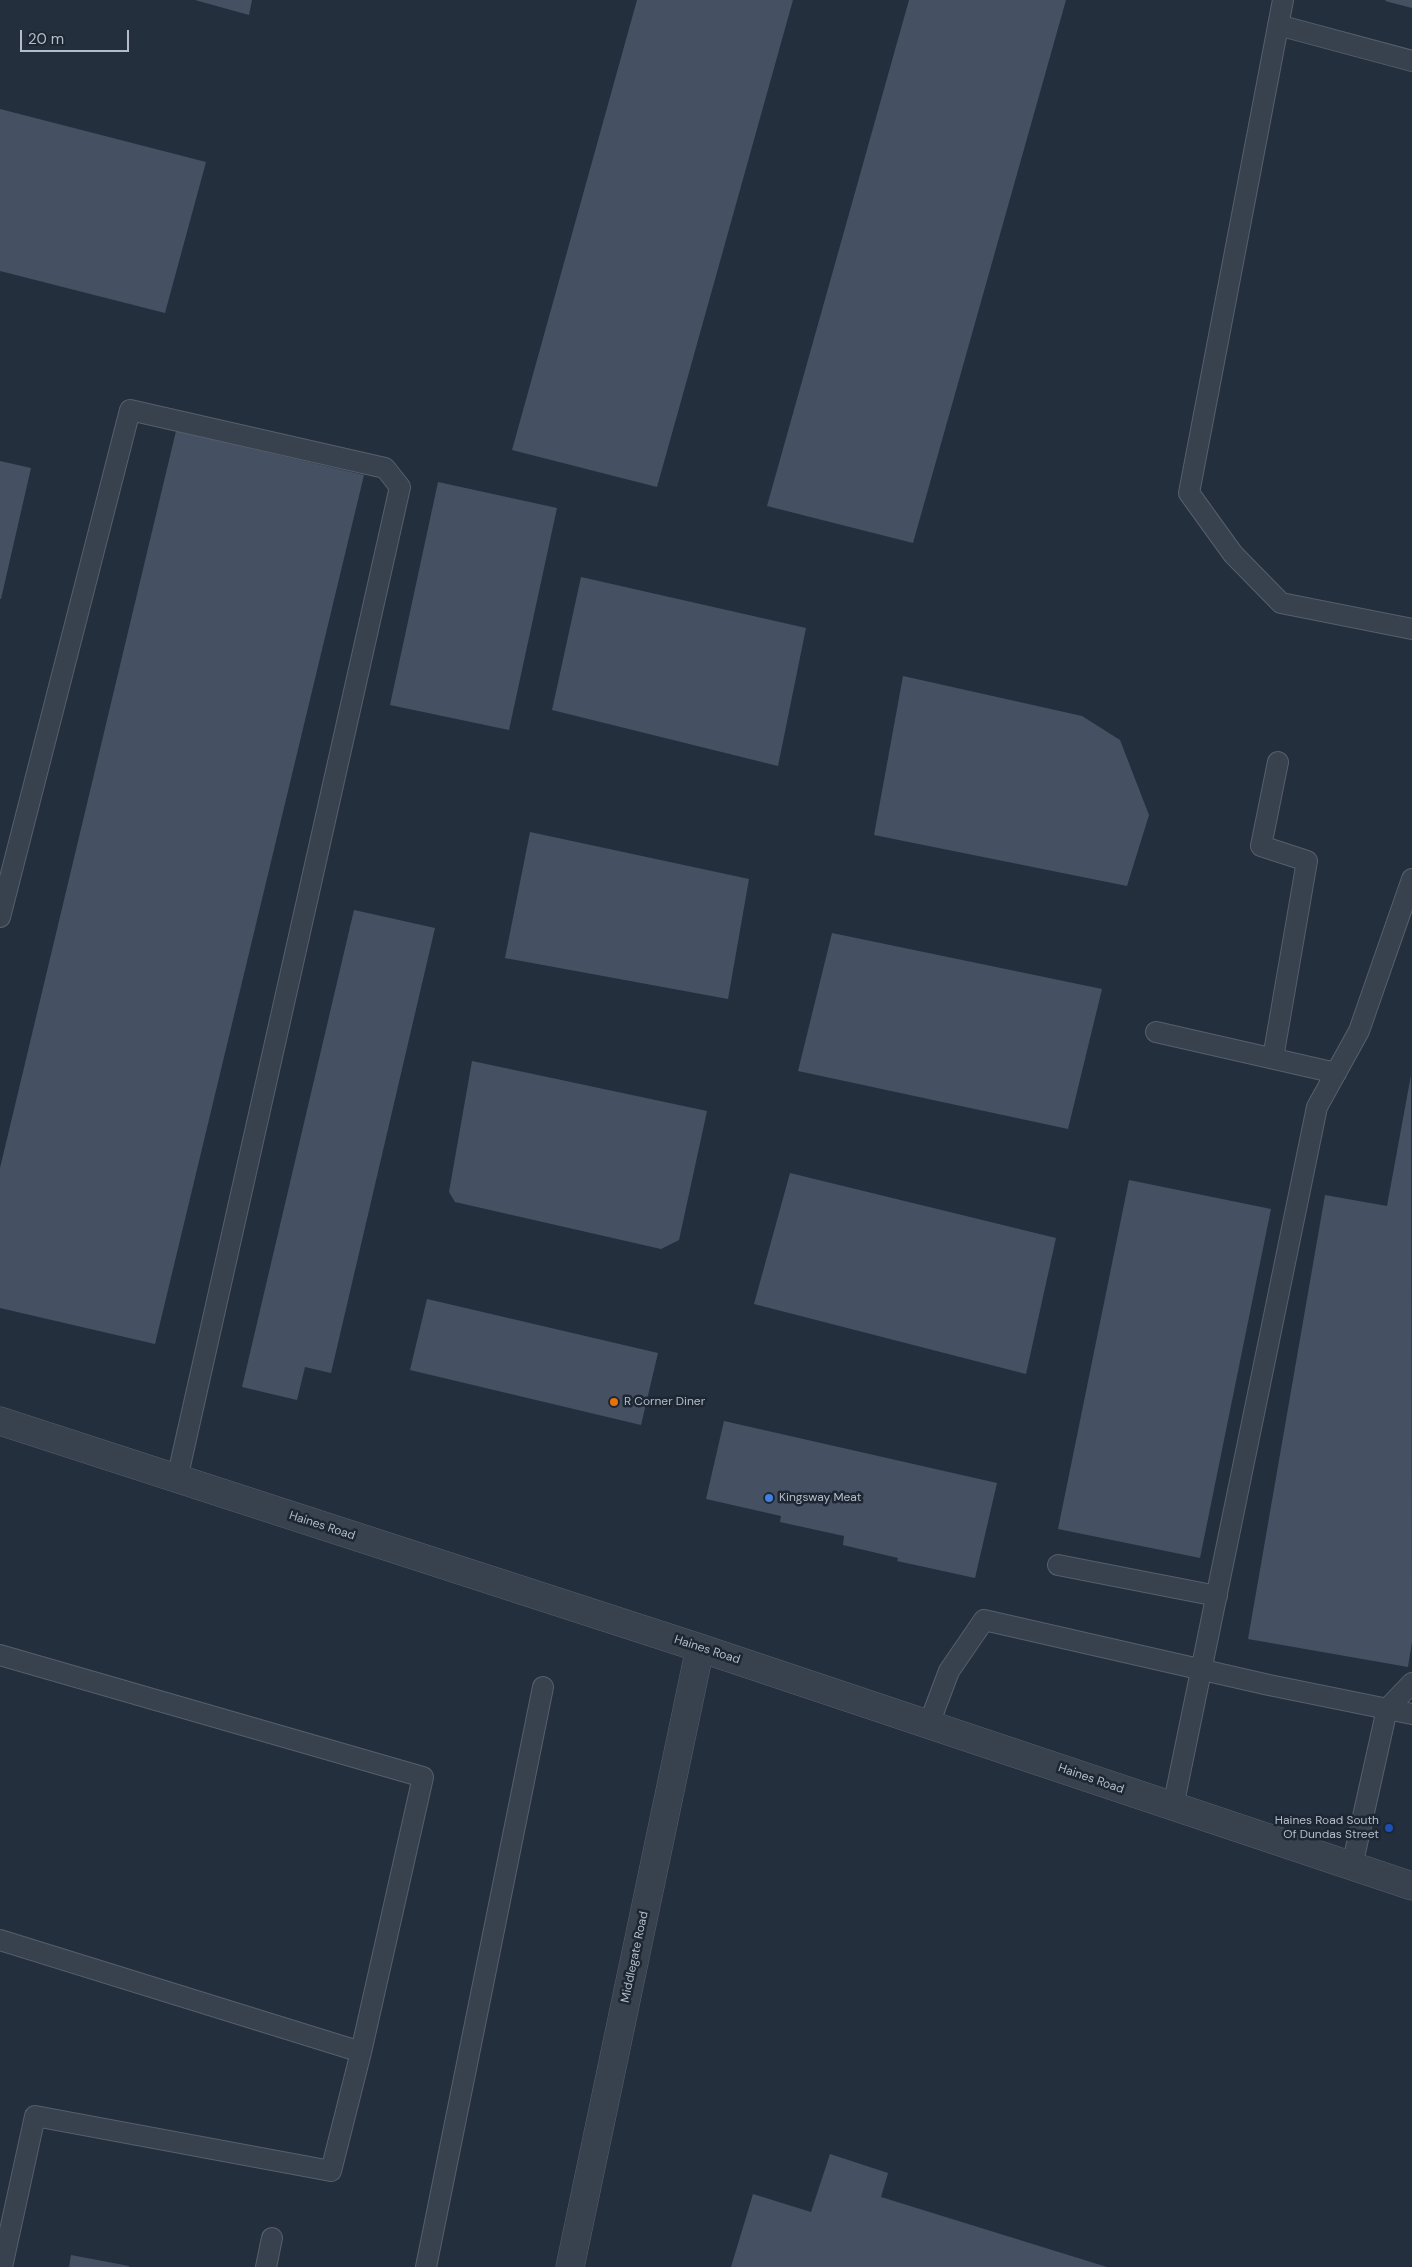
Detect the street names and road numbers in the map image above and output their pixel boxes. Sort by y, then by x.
street label: Haines Road [287,1509,357,1543]
street label: Haines Road [672,1633,742,1667]
street label: Haines Road [1056,1761,1126,1797]
street label: Middlegate Road [618,1910,652,2004]

